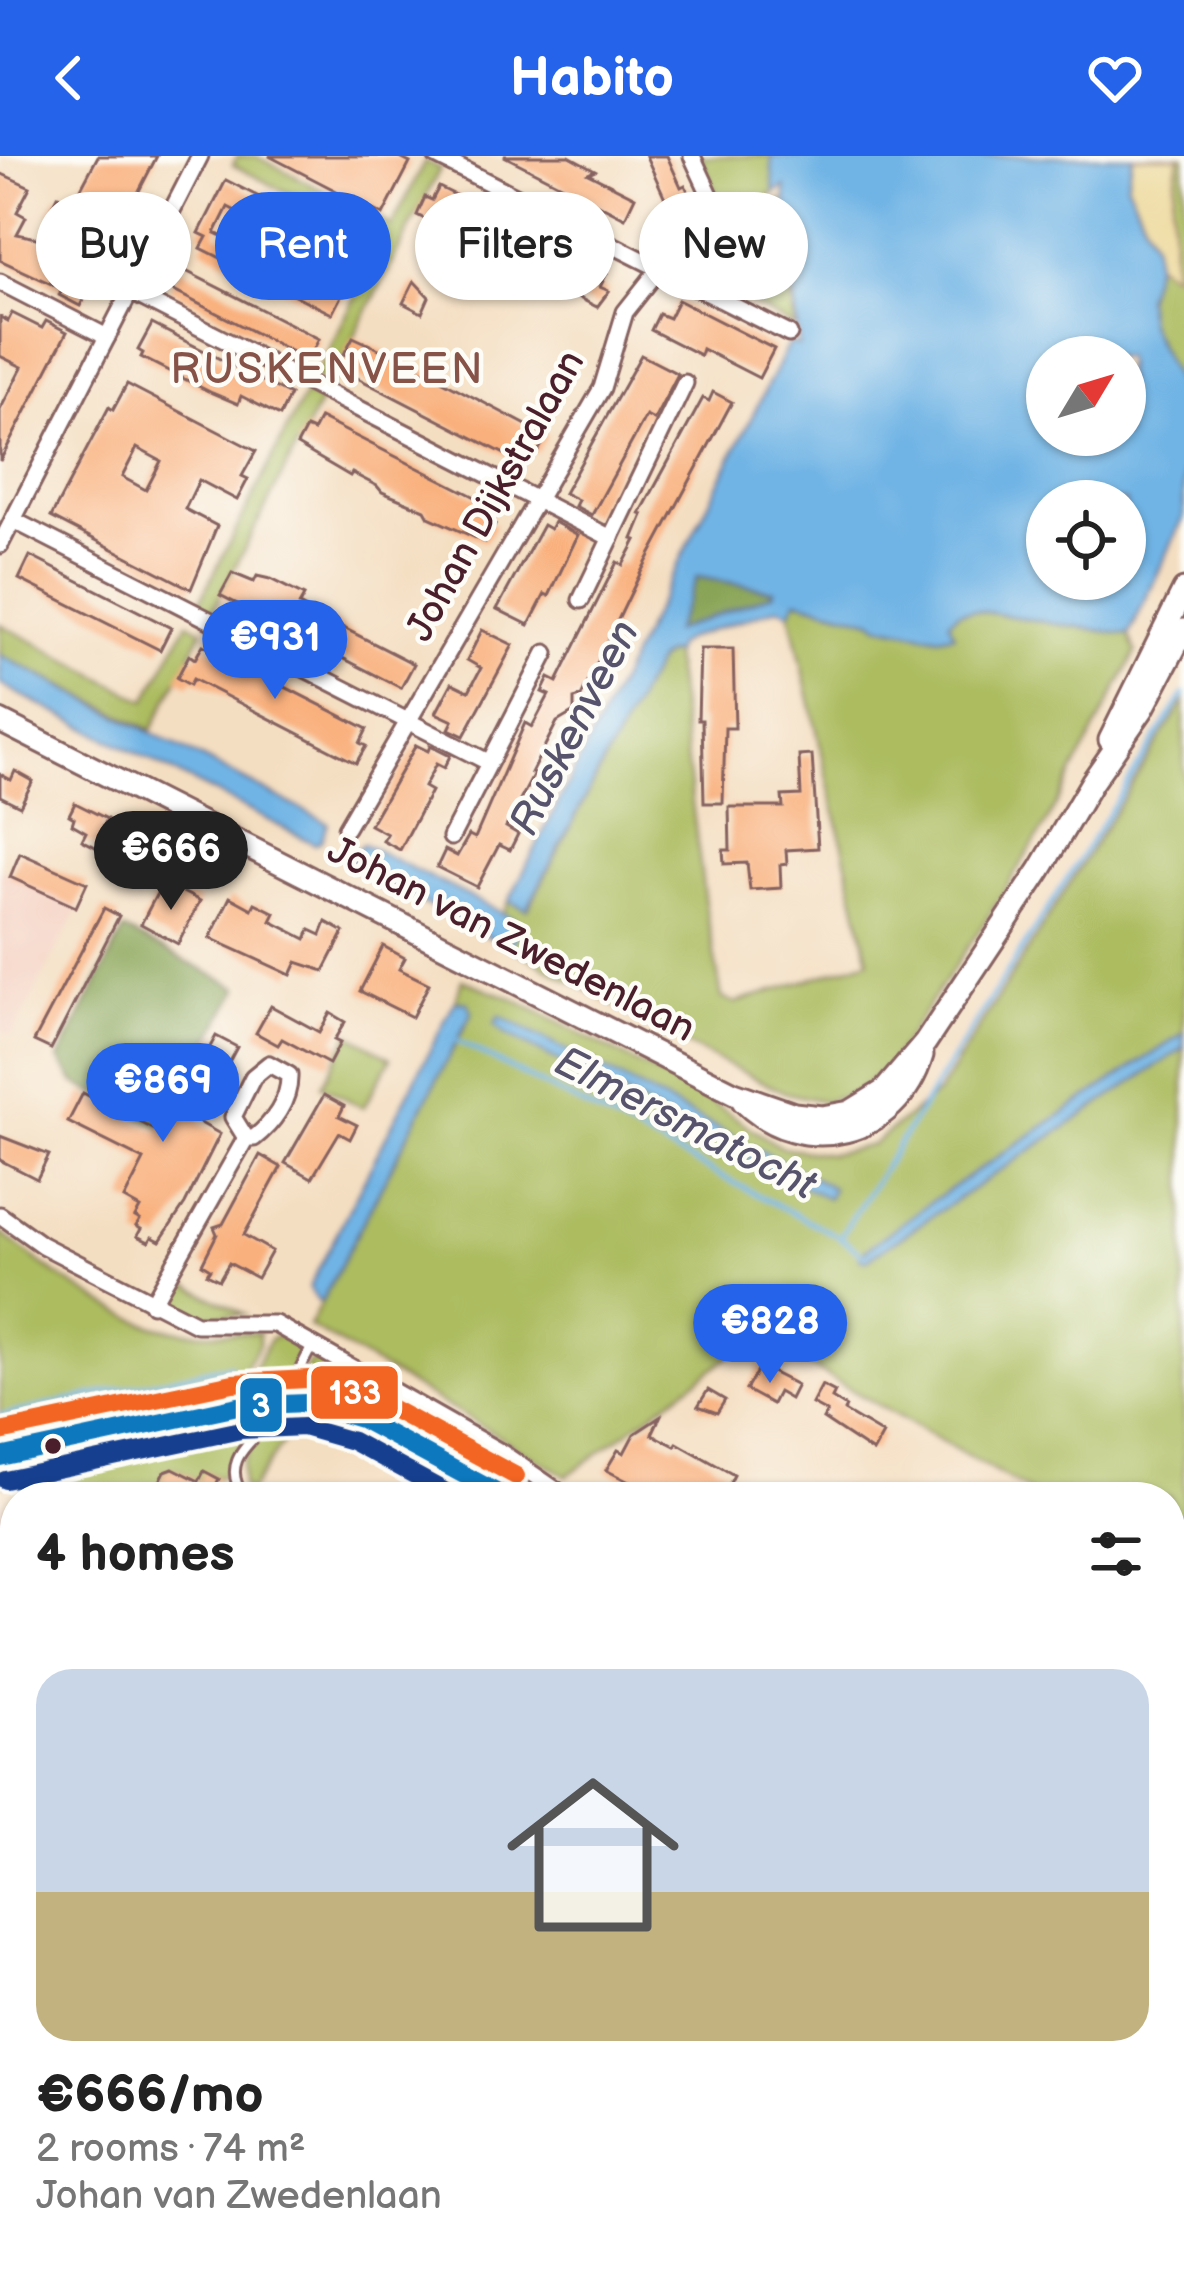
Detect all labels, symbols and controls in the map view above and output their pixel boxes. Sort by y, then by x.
icon: back [36,45,102,111]
icon: heart [1082,45,1148,111]
text: Habito [510,46,674,111]
chip: Buy [36,192,191,300]
chip: Rent [215,192,391,300]
chip: Filters [415,192,615,300]
chip: New [639,192,808,300]
north arrow [1026,336,1146,456]
map controls [1026,336,1146,600]
street label: Johan Dijkstralaan [397,342,595,650]
district label: RUSKENVEEN [170,345,486,396]
button: locate [1026,480,1146,600]
pin: €931 [204,600,346,702]
water label: Ruskenveen [499,612,651,844]
text: €931 [229,615,321,662]
pin: €666 [100,811,242,913]
text: €666 [121,826,221,873]
street label: Johan van Zwedenlaan [320,827,702,1053]
water label: Elmersmatocht [546,1036,825,1212]
pin: €869 [92,1043,234,1145]
text: €869 [113,1058,213,1105]
pin: €828 [699,1284,841,1386]
text: €828 [720,1299,820,1346]
line badge: 133 [309,1364,400,1421]
text: 133 [329,1374,381,1414]
line badge: 3 [238,1376,284,1434]
text: 3 [251,1387,271,1427]
unlabelled marker [42,1435,64,1457]
icon: filters [1083,1521,1149,1587]
text: 4 homes [36,1524,235,1585]
icon: home [485,1747,701,1963]
text: €666/mo [36,2065,264,2126]
text: 2 rooms · 74 m² [36,2126,306,2173]
text: Johan van Zwedenlaan [36,2173,442,2220]

